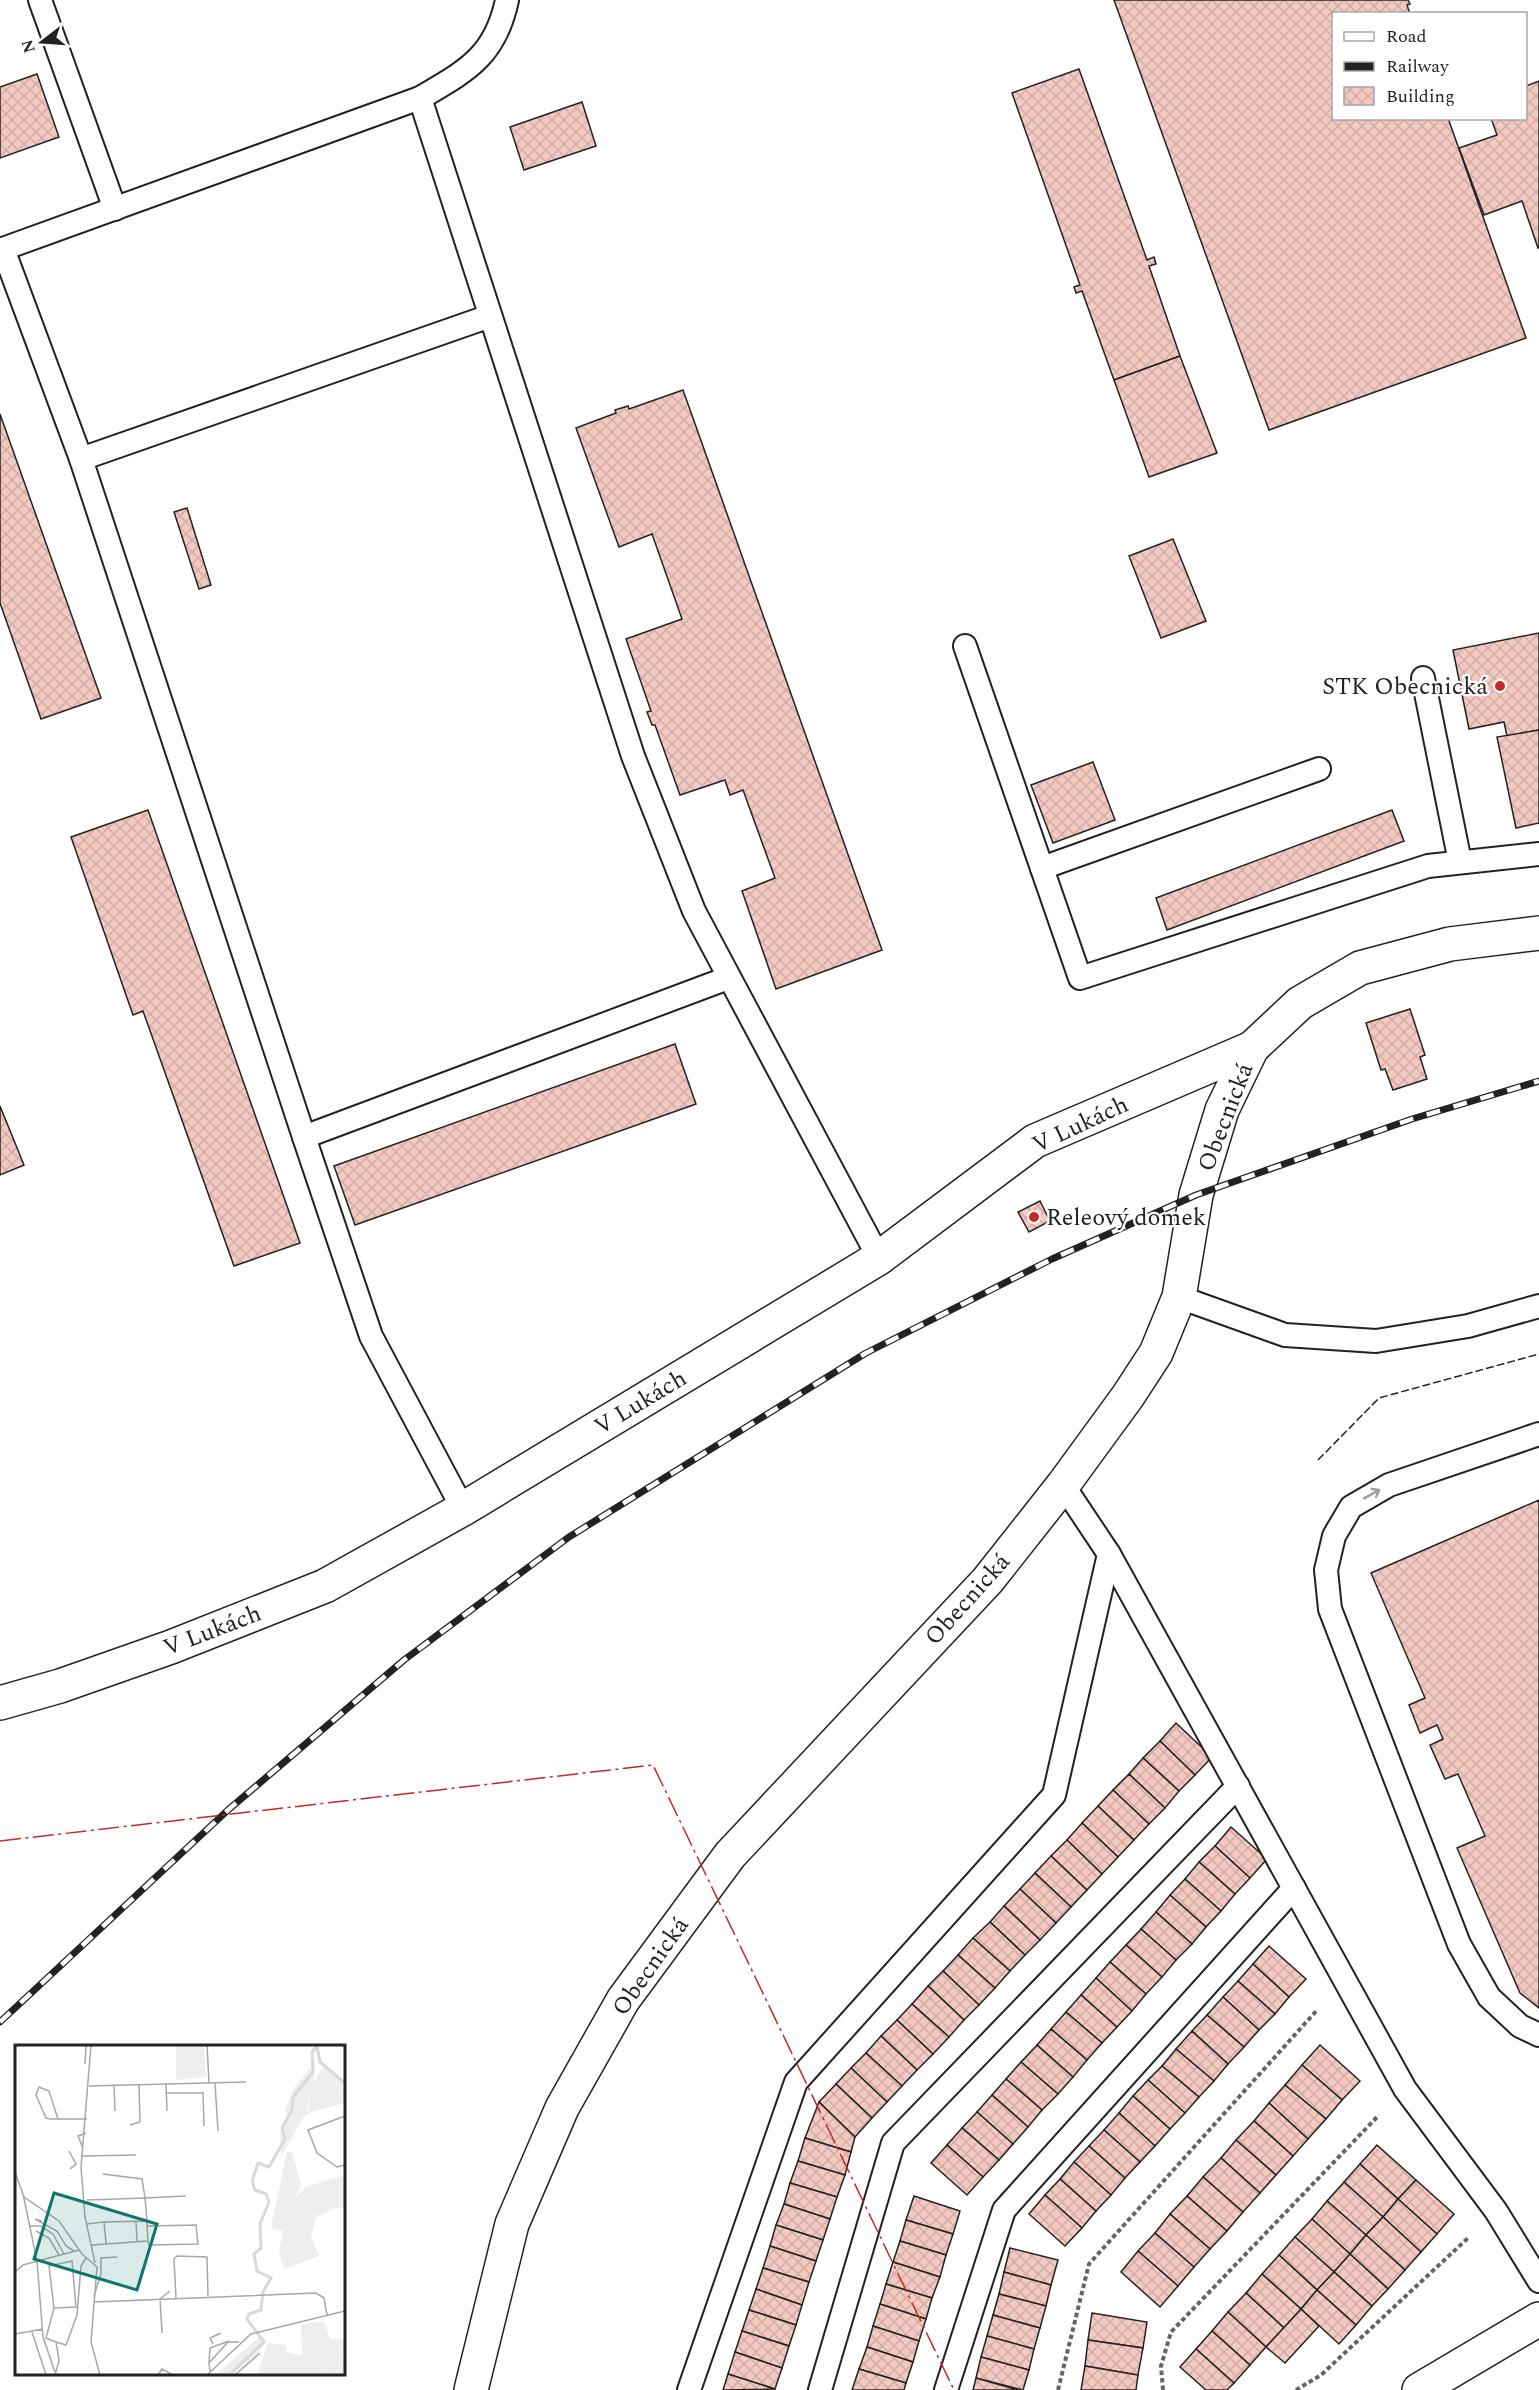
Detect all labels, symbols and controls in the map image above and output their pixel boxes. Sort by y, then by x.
north arrow [12,12,72,72]
legend [1332,12,1527,120]
text: Road [1386,23,1427,50]
text: N [15,36,42,56]
text: Railway [1386,53,1450,80]
text: Building [1386,83,1455,110]
place label: STK Obecnická [1322,669,1488,705]
marker: STK Obecnická [1493,679,1507,693]
street label: Obecnická [1189,1058,1263,1177]
street label: V Lukách [1026,1087,1135,1163]
place label: Releový domek [1046,1200,1206,1236]
marker: Releový domek [1027,1210,1041,1224]
street label: V Lukách [587,1361,694,1445]
one-way arrow [1364,1488,1381,1500]
street label: Obecnická [916,1545,1019,1654]
street label: V Lukách [158,1596,267,1666]
street label: Obecnická [603,1909,698,2023]
inset map [15,2045,345,2375]

